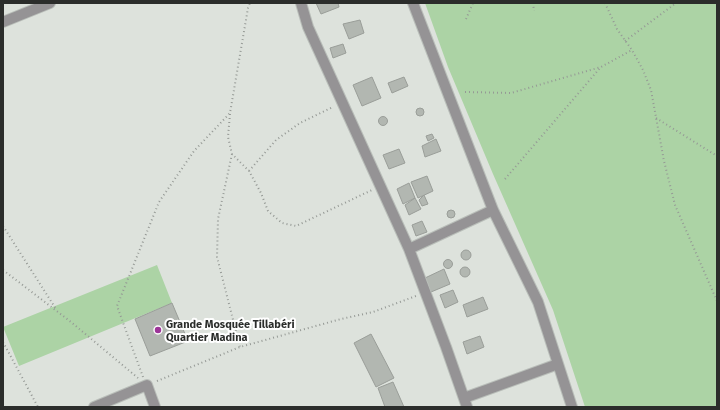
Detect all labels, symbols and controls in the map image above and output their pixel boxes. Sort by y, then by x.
place label: Grande Mosquée Tillabéri Quartier Madina [166,318,295,344]
marker: Grande Mosquée Tillabéri Quartier Madina [153,325,163,335]

